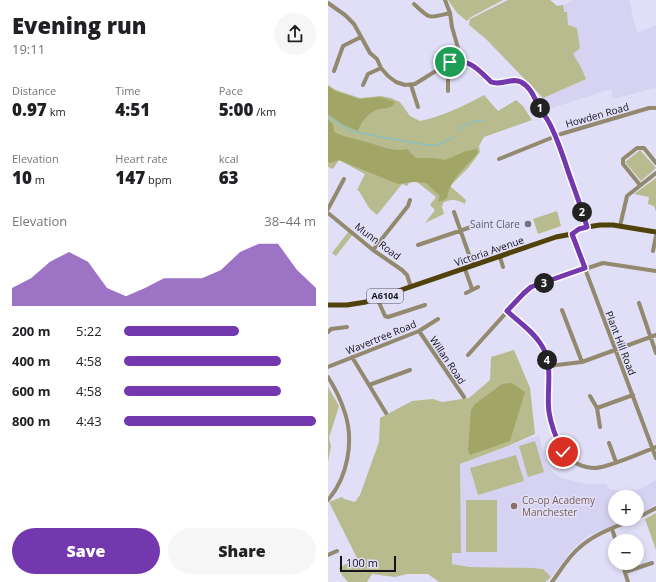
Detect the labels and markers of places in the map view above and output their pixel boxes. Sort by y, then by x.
pin [433,45,467,79]
pin: 1 [530,98,550,118]
pin: 2 [572,202,592,222]
place label: Saint Clare [470,217,520,231]
marker: Saint Clare [523,219,533,229]
pin: 3 [534,273,554,293]
pin: 4 [537,350,557,370]
pin [546,435,580,469]
place label: Co-op Academy Manchester [522,493,596,519]
marker: Co-op Academy Manchester [509,501,519,511]

